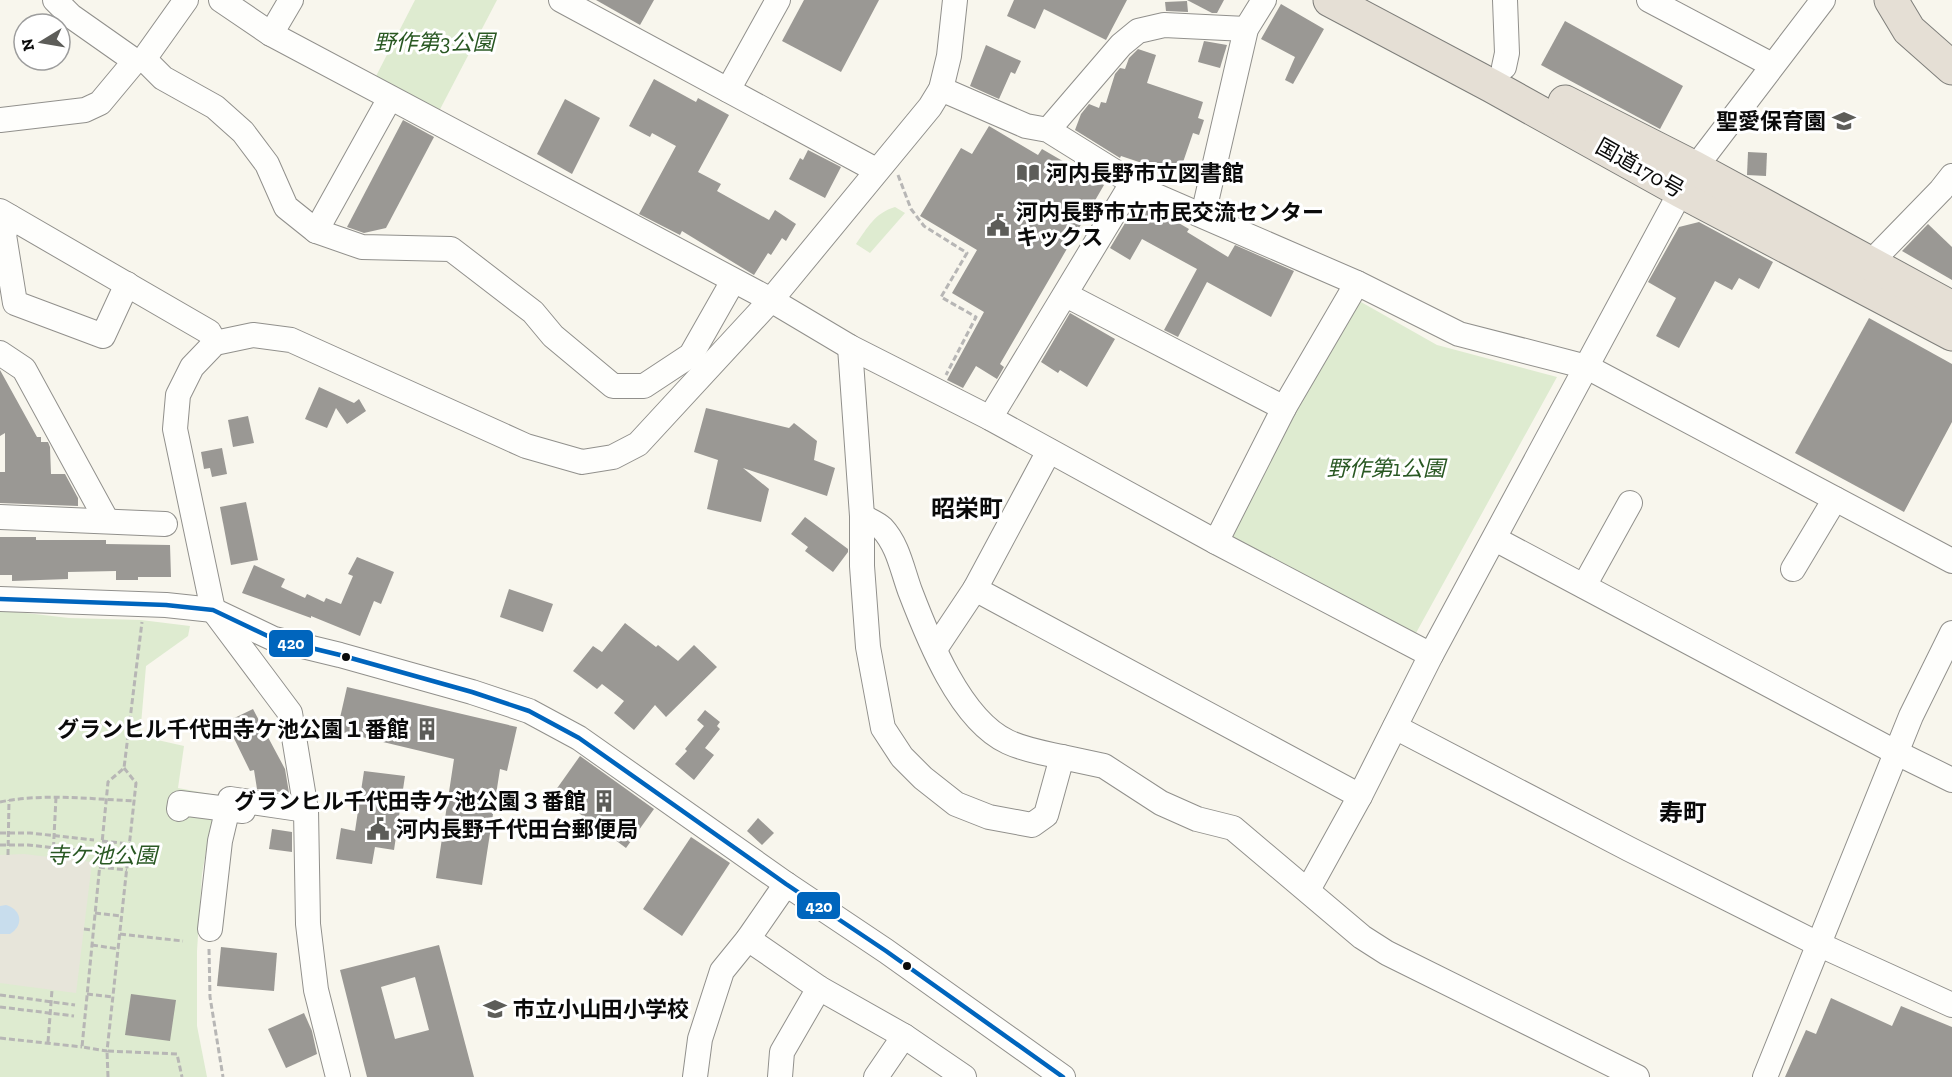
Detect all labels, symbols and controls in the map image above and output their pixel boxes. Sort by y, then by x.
north arrow [12,12,72,72]
park label: 野作第3公園 [373,29,498,56]
text: N [17,37,38,53]
place label: 聖愛保育園 [1716,108,1826,135]
school or university icon: 聖愛保育園 [1831,108,1857,134]
street label: 国道170号 [1591,133,1689,203]
library icon: 河内長野市立図書館 [1015,160,1041,186]
place label: 河内長野市立図書館 [1046,160,1244,187]
place label: 河内長野市立市民交流センター キックス [1016,199,1324,251]
public building icon: 河内長野市立市民交流センター キックス [985,212,1011,238]
park label: 野作第1公園 [1327,455,1448,482]
district label: 昭栄町 [931,494,1003,523]
line badge: 420 [268,629,314,658]
text: 420 [278,634,304,653]
unlabelled marker [340,651,352,663]
place label: グランヒル千代田寺ケ池公園１番館 [57,716,409,743]
building icon: グランヒル千代田寺ケ池公園１番館 [414,716,440,742]
place label: グランヒル千代田寺ケ池公園３番館 [234,788,586,815]
building icon: グランヒル千代田寺ケ池公園３番館 [591,788,617,814]
district label: 寿町 [1659,798,1707,827]
public building icon: 河内長野千代田台郵便局 [365,816,391,842]
place label: 河内長野千代田台郵便局 [396,816,638,843]
park label: 寺ケ池公園 [47,842,160,869]
line badge: 420 [796,891,841,920]
text: 420 [806,897,832,916]
unlabelled marker [901,960,913,972]
school or university icon: 市立小山田小学校 [482,996,508,1022]
place label: 市立小山田小学校 [513,996,689,1023]

